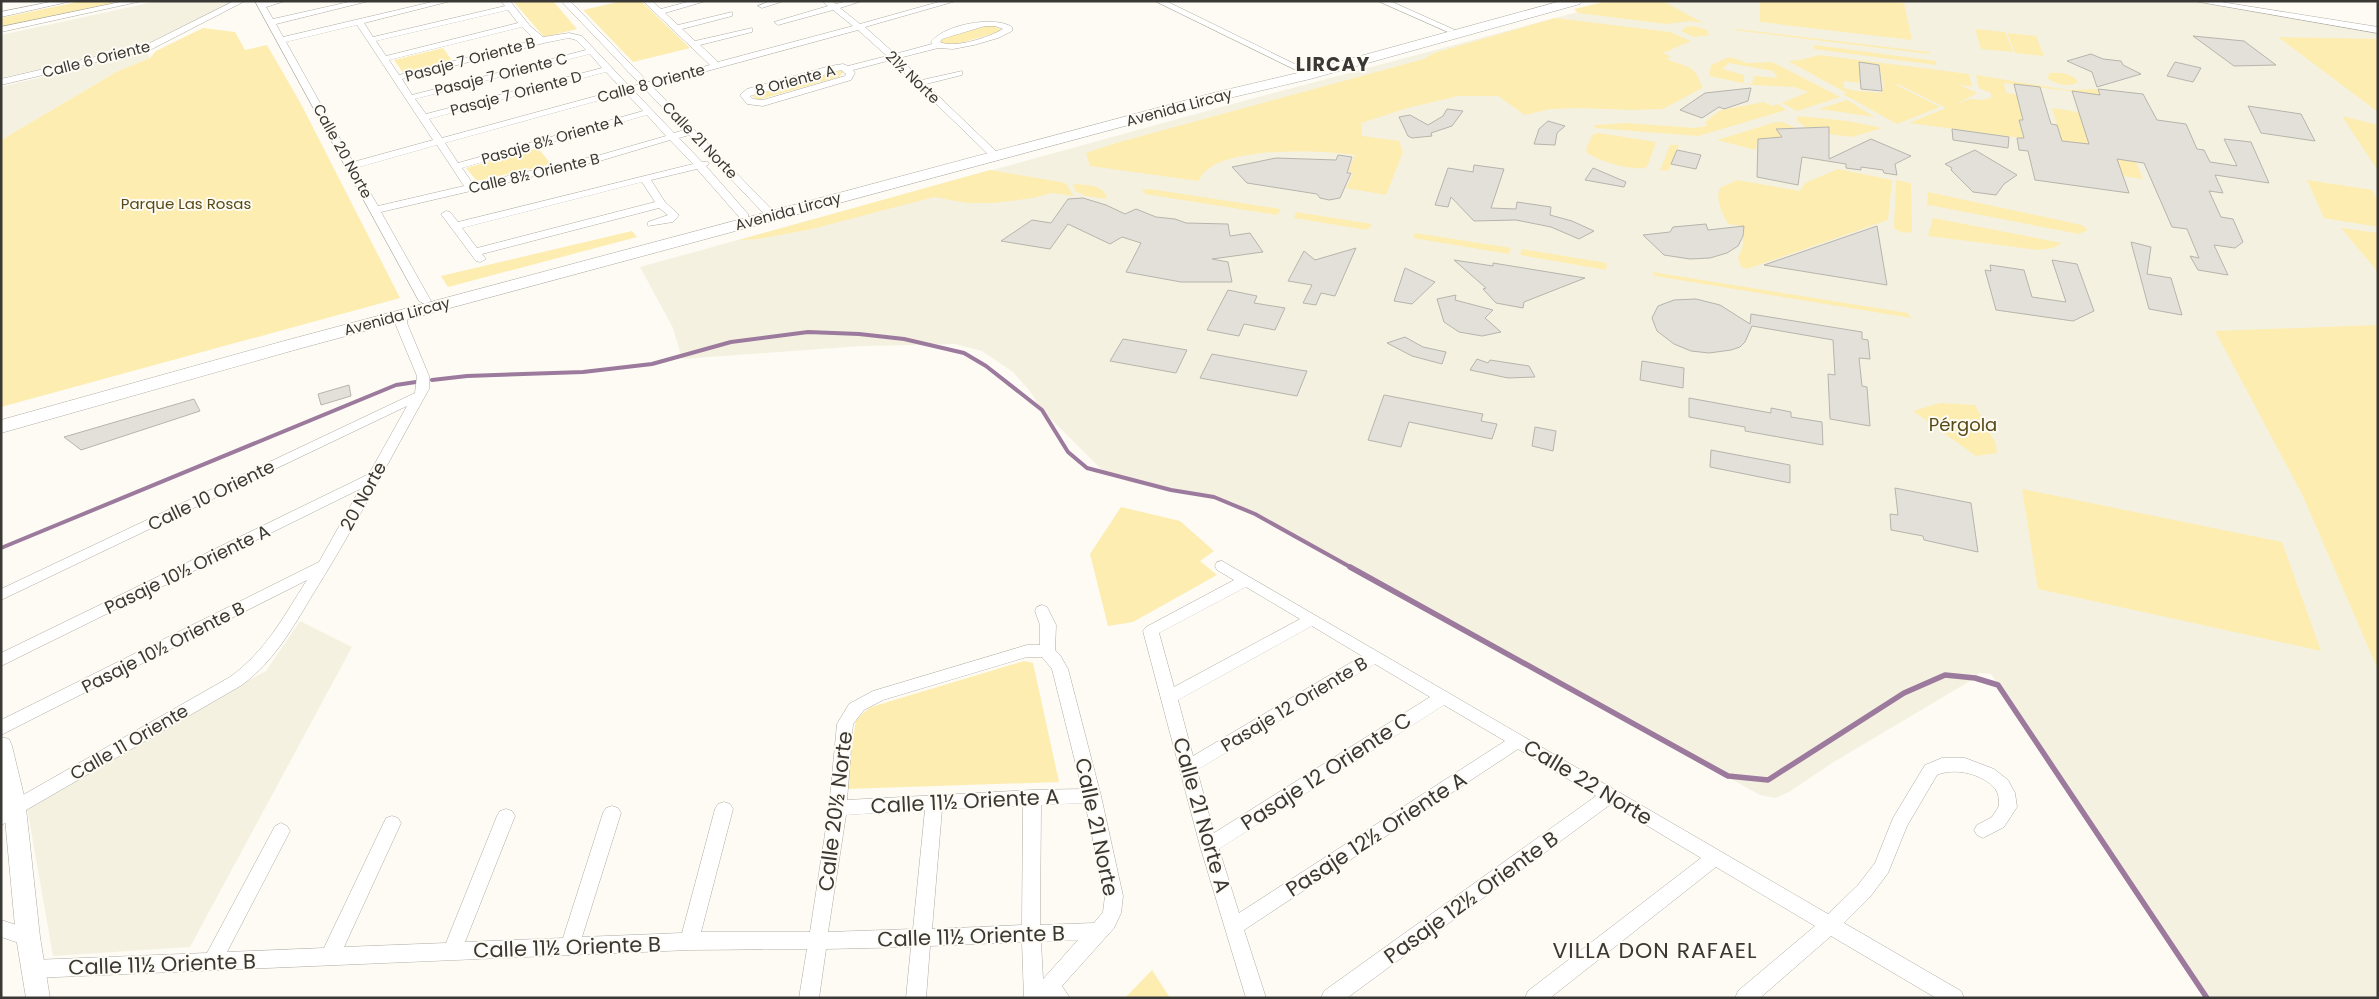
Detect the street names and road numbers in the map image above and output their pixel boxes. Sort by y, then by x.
street label: Pasaje 7 Oriente B [403,32,537,86]
street label: Calle 6 Oriente [40,35,152,83]
street label: 21½ Norte [881,46,945,108]
street label: Pasaje 7 Oriente C [432,47,570,101]
street label: Calle 8 Oriente [595,59,707,107]
street label: 8 Oriente A [753,59,837,101]
street label: Pasaje 7 Oriente D [448,65,584,121]
street label: Avenida Lircay [1124,83,1235,131]
street label: Calle 21 Norte [658,97,742,183]
street label: Calle 20 Norte [308,100,378,202]
street label: Pasaje 8½ Oriente A [479,109,625,169]
street label: Calle 8½ Oriente B [466,148,602,198]
street label: Avenida Lircay [733,187,844,235]
street label: Avenida Lircay [342,292,453,340]
street label: Calle 10 Oriente [143,453,279,537]
street label: 20 Norte [334,457,392,535]
street label: Pasaje 10½ Oriente A [100,518,274,620]
street label: Pasaje 10½ Oriente B [77,595,249,699]
street label: Pasaje 12 Oriente B [1216,650,1372,758]
street label: Calle 11 Oriente [65,698,193,786]
street label: Pasaje 12 Oriente C [1235,705,1417,837]
street label: Calle 20½ Norte [811,729,859,893]
street label: Calle 22 Norte [1518,732,1658,832]
street label: Calle 21 Norte A [1166,734,1238,896]
street label: Calle 21 Norte [1068,755,1126,899]
street label: Pasaje 12½ Oriente A [1280,765,1472,903]
street label: Calle 11½ Oriente A [870,782,1060,820]
street label: Pasaje 12½ Oriente B [1378,824,1564,970]
street label: Calle 11½ Oriente B [877,918,1065,954]
street label: Calle 11½ Oriente B [473,929,661,965]
street label: Calle 11½ Oriente B [68,946,256,982]

